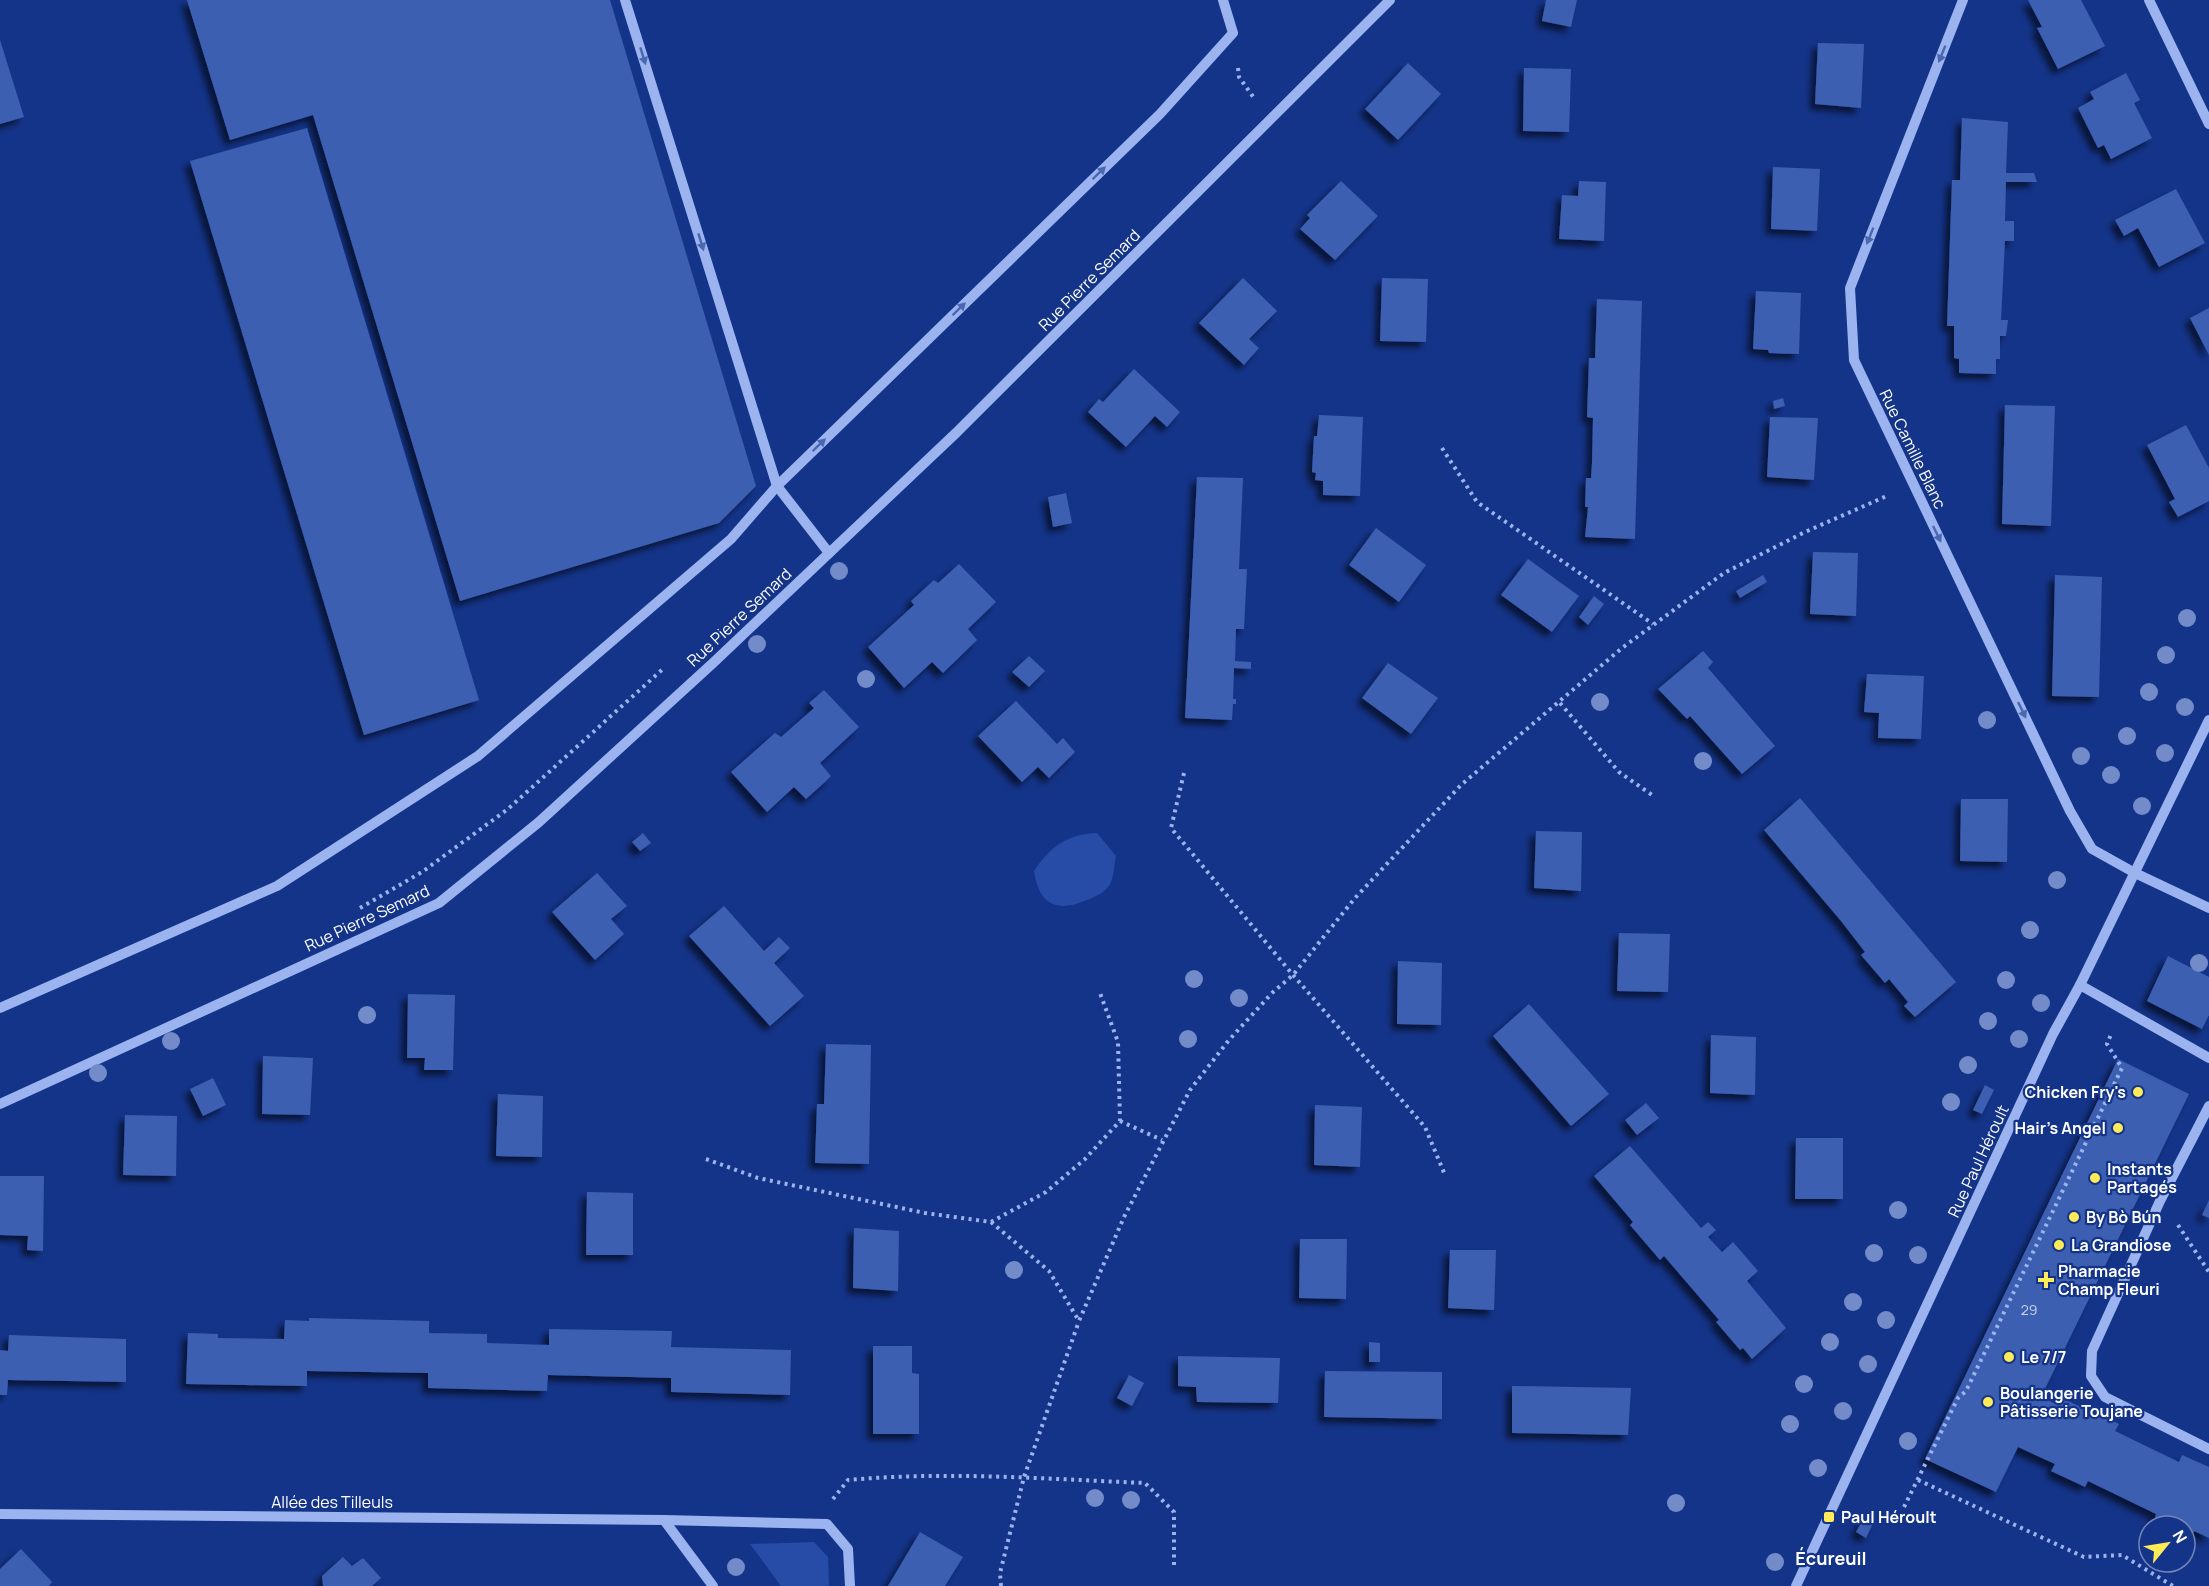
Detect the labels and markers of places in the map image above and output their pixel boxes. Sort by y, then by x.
place label: Chicken Fry's [2024,1081,2126,1103]
marker: Chicken Fry's [2131,1085,2145,1099]
place label: Hair's Angel [2015,1117,2106,1139]
marker: Hair's Angel [2111,1121,2125,1135]
place label: Instants Partagés [2107,1158,2177,1198]
marker: Instants Partagés [2088,1171,2102,1185]
place label: By Bò Bún [2086,1206,2162,1228]
marker: By Bò Bún [2067,1210,2081,1224]
place label: La Grandiose [2071,1234,2172,1256]
marker: La Grandiose [2052,1238,2066,1252]
place label: Pharmacie Champ Fleuri [2058,1260,2160,1300]
marker: Pharmacie Champ Fleuri [2039,1273,2053,1287]
place label: Le 7/7 [2021,1346,2066,1368]
marker: Le 7/7 [2002,1350,2016,1364]
place label: Boulangerie Pâtisserie Toujane [2000,1382,2143,1422]
marker: Boulangerie Pâtisserie Toujane [1981,1395,1995,1409]
place label: Paul Héroult [1841,1506,1937,1528]
marker: Paul Héroult [1822,1510,1836,1524]

